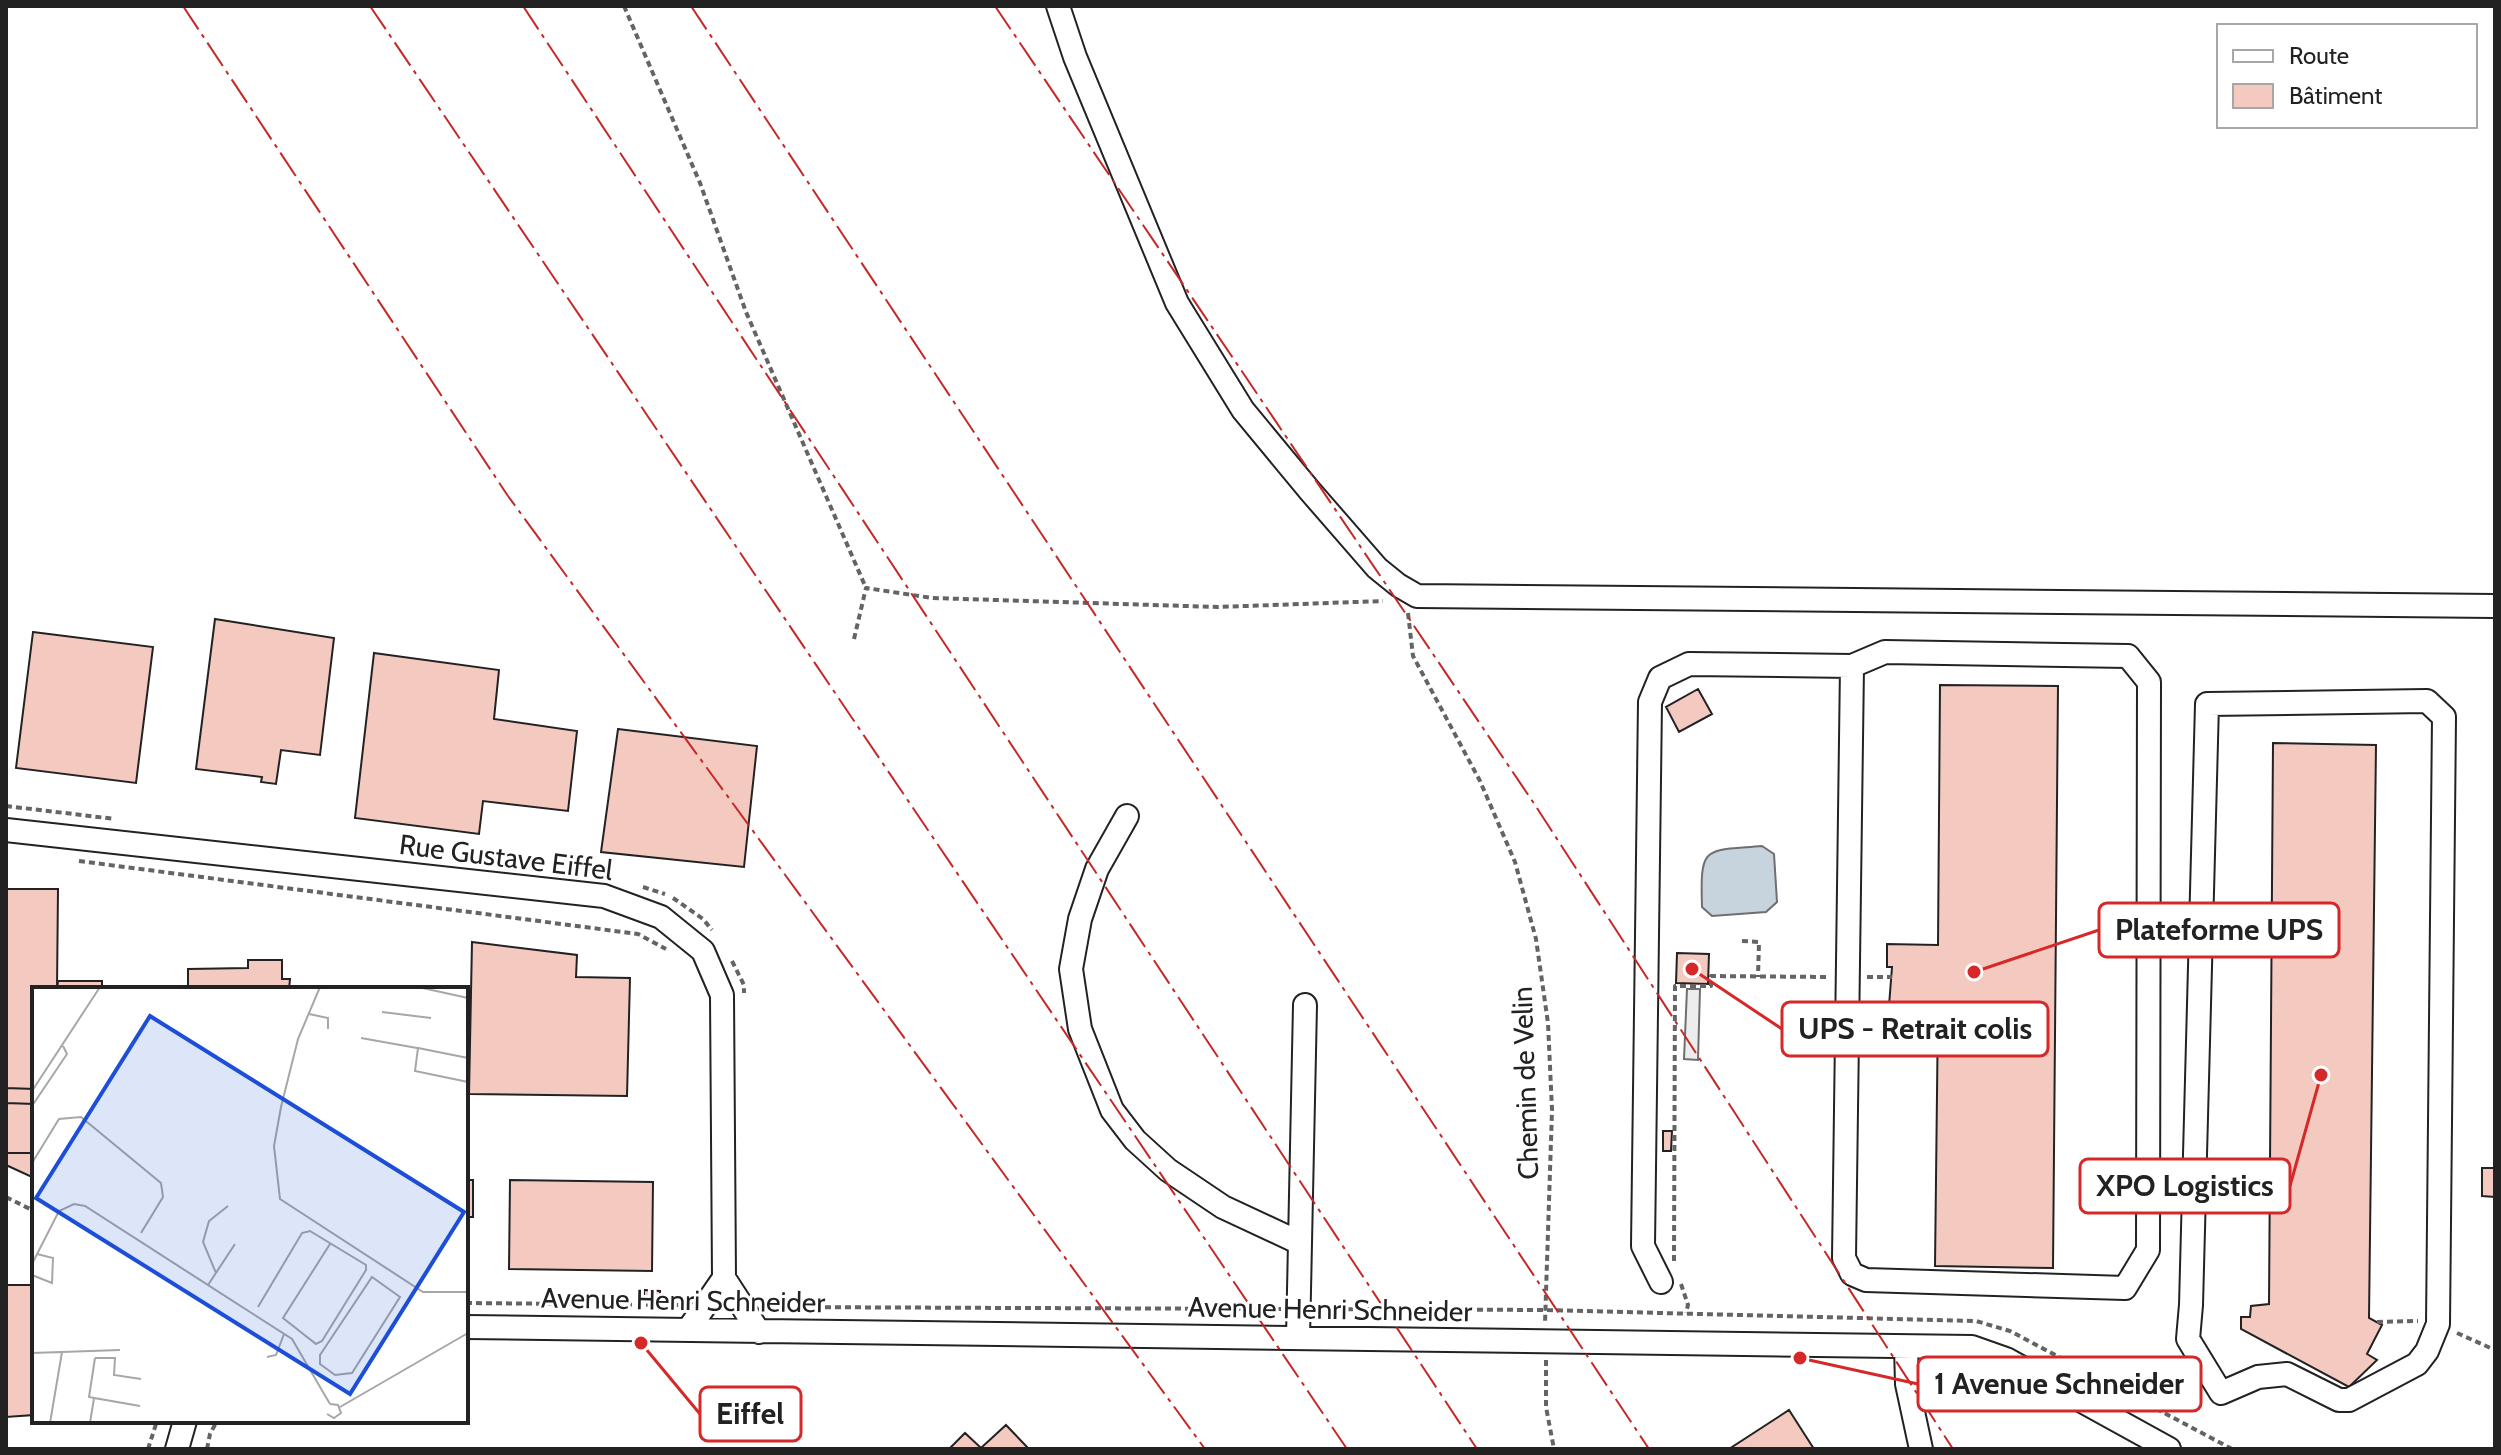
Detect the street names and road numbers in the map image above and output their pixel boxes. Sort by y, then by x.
street label: Rue Gustave Eiffel [397,827,615,887]
street label: Chemin de Velin [1505,986,1545,1180]
street label: Avenue Henri Schneider [541,1281,826,1319]
street label: Avenue Henri Schneider [1188,1290,1473,1328]

